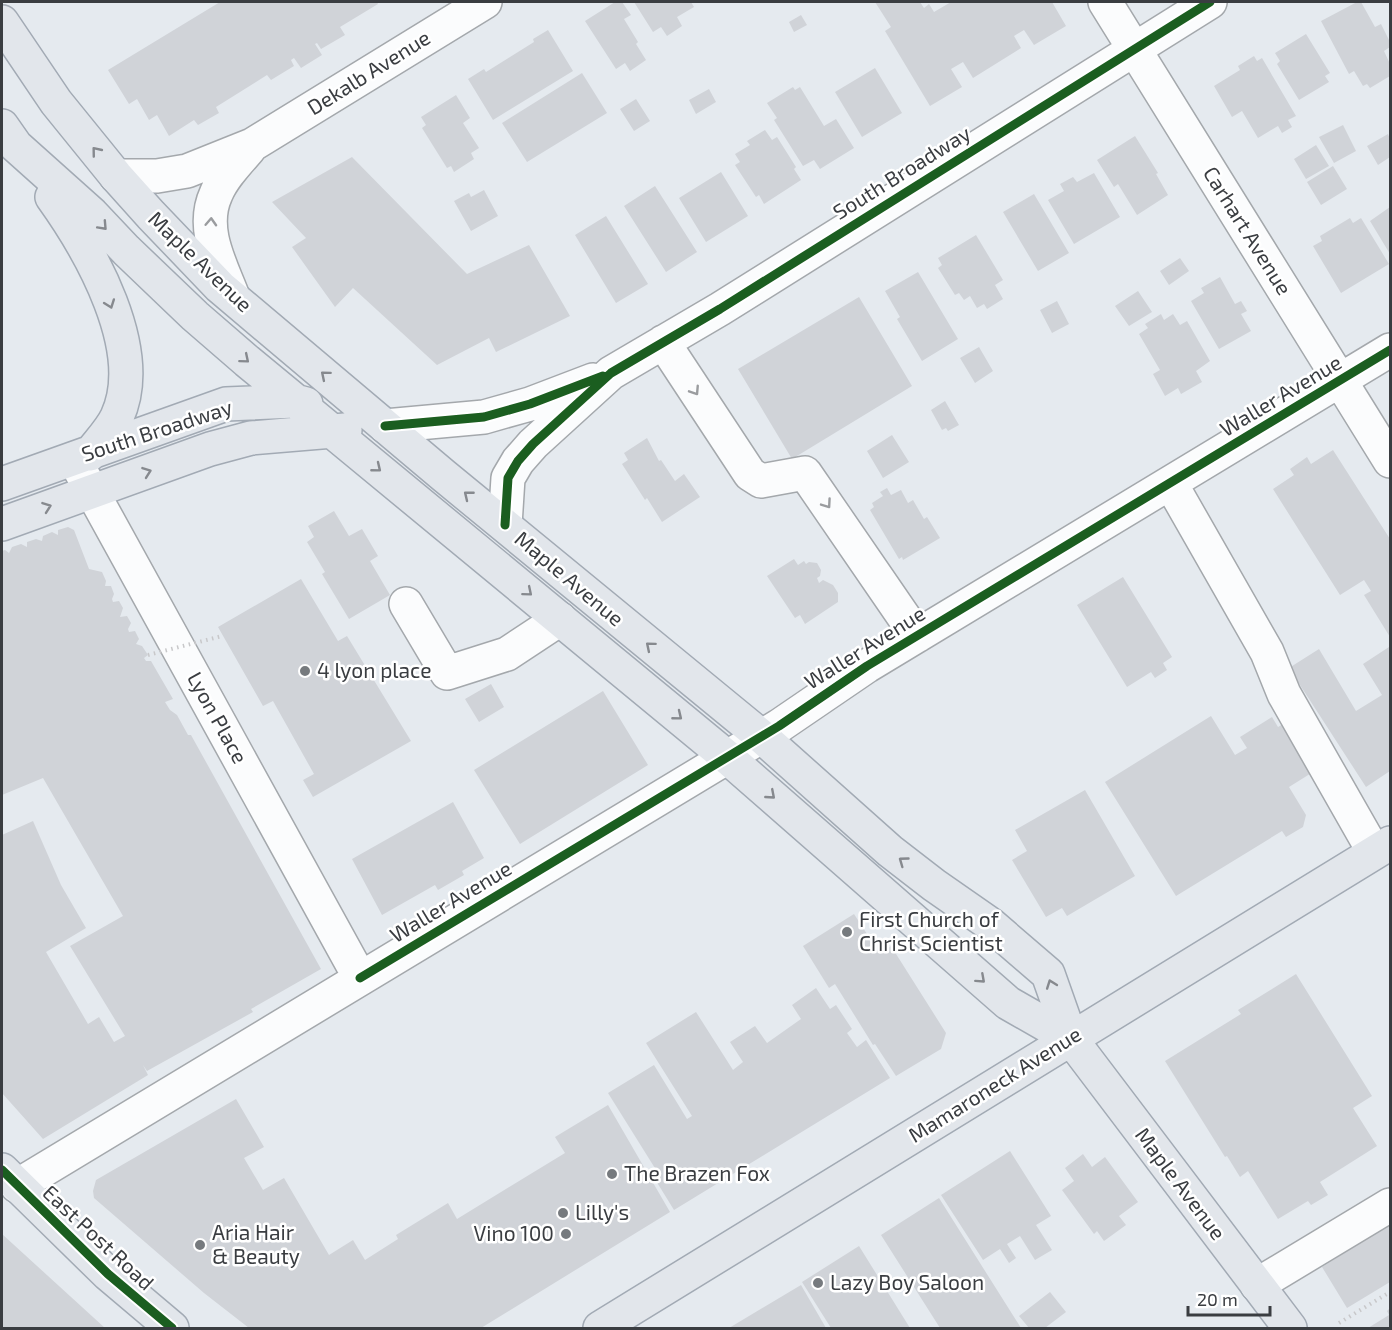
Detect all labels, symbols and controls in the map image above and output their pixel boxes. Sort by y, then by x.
street label: Dekalb Avenue [302,24,434,119]
street label: South Broadway [828,119,974,224]
one-way arrow [92,147,103,158]
street label: Carhart Avenue [1199,161,1298,299]
street label: Maple Avenue [144,205,258,317]
one-way arrow [205,217,218,226]
one-way arrow [96,219,107,230]
one-way arrow [103,298,116,309]
street label: Waller Avenue [1215,349,1346,441]
one-way arrow [238,352,249,363]
one-way arrow [321,371,332,382]
one-way arrow [688,385,700,395]
street label: South Broadway [78,393,235,466]
one-way arrow [370,461,381,472]
one-way arrow [141,466,152,479]
one-way arrow [463,491,474,502]
one-way arrow [820,498,831,509]
one-way arrow [41,502,52,515]
street label: Maple Avenue [511,525,629,631]
one-way arrow [521,585,532,596]
street label: Waller Avenue [799,600,929,694]
one-way arrow [646,642,657,653]
place label: 4 lyon place [317,657,432,682]
marker: 4 lyon place [298,664,312,678]
street label: Lyon Place [183,667,254,767]
one-way arrow [671,709,682,720]
one-way arrow [764,788,775,799]
street label: Waller Avenue [385,855,516,947]
one-way arrow [898,857,909,868]
place label: First Church of Christ Scientist [859,906,1003,955]
marker: First Church of Christ Scientist [840,925,854,939]
one-way arrow [974,972,985,983]
one-way arrow [1046,979,1059,990]
street label: Mamaroneck Avenue [903,1020,1085,1147]
street label: Maple Avenue [1131,1122,1232,1244]
place label: The Brazen Fox [624,1160,770,1185]
marker: The Brazen Fox [605,1167,619,1181]
street label: East Post Road [38,1179,160,1295]
place label: Lilly's [575,1199,629,1224]
marker: Lilly's [556,1206,570,1220]
place label: Aria Hair & Beauty [212,1219,300,1268]
place label: Vino 100 [474,1220,554,1245]
marker: Vino 100 [559,1227,573,1241]
marker: Aria Hair & Beauty [193,1238,207,1252]
place label: Lazy Boy Saloon [830,1269,984,1294]
marker: Lazy Boy Saloon [811,1276,825,1290]
scale bar [1188,1279,1270,1317]
text: 20 m [1197,1288,1238,1310]

